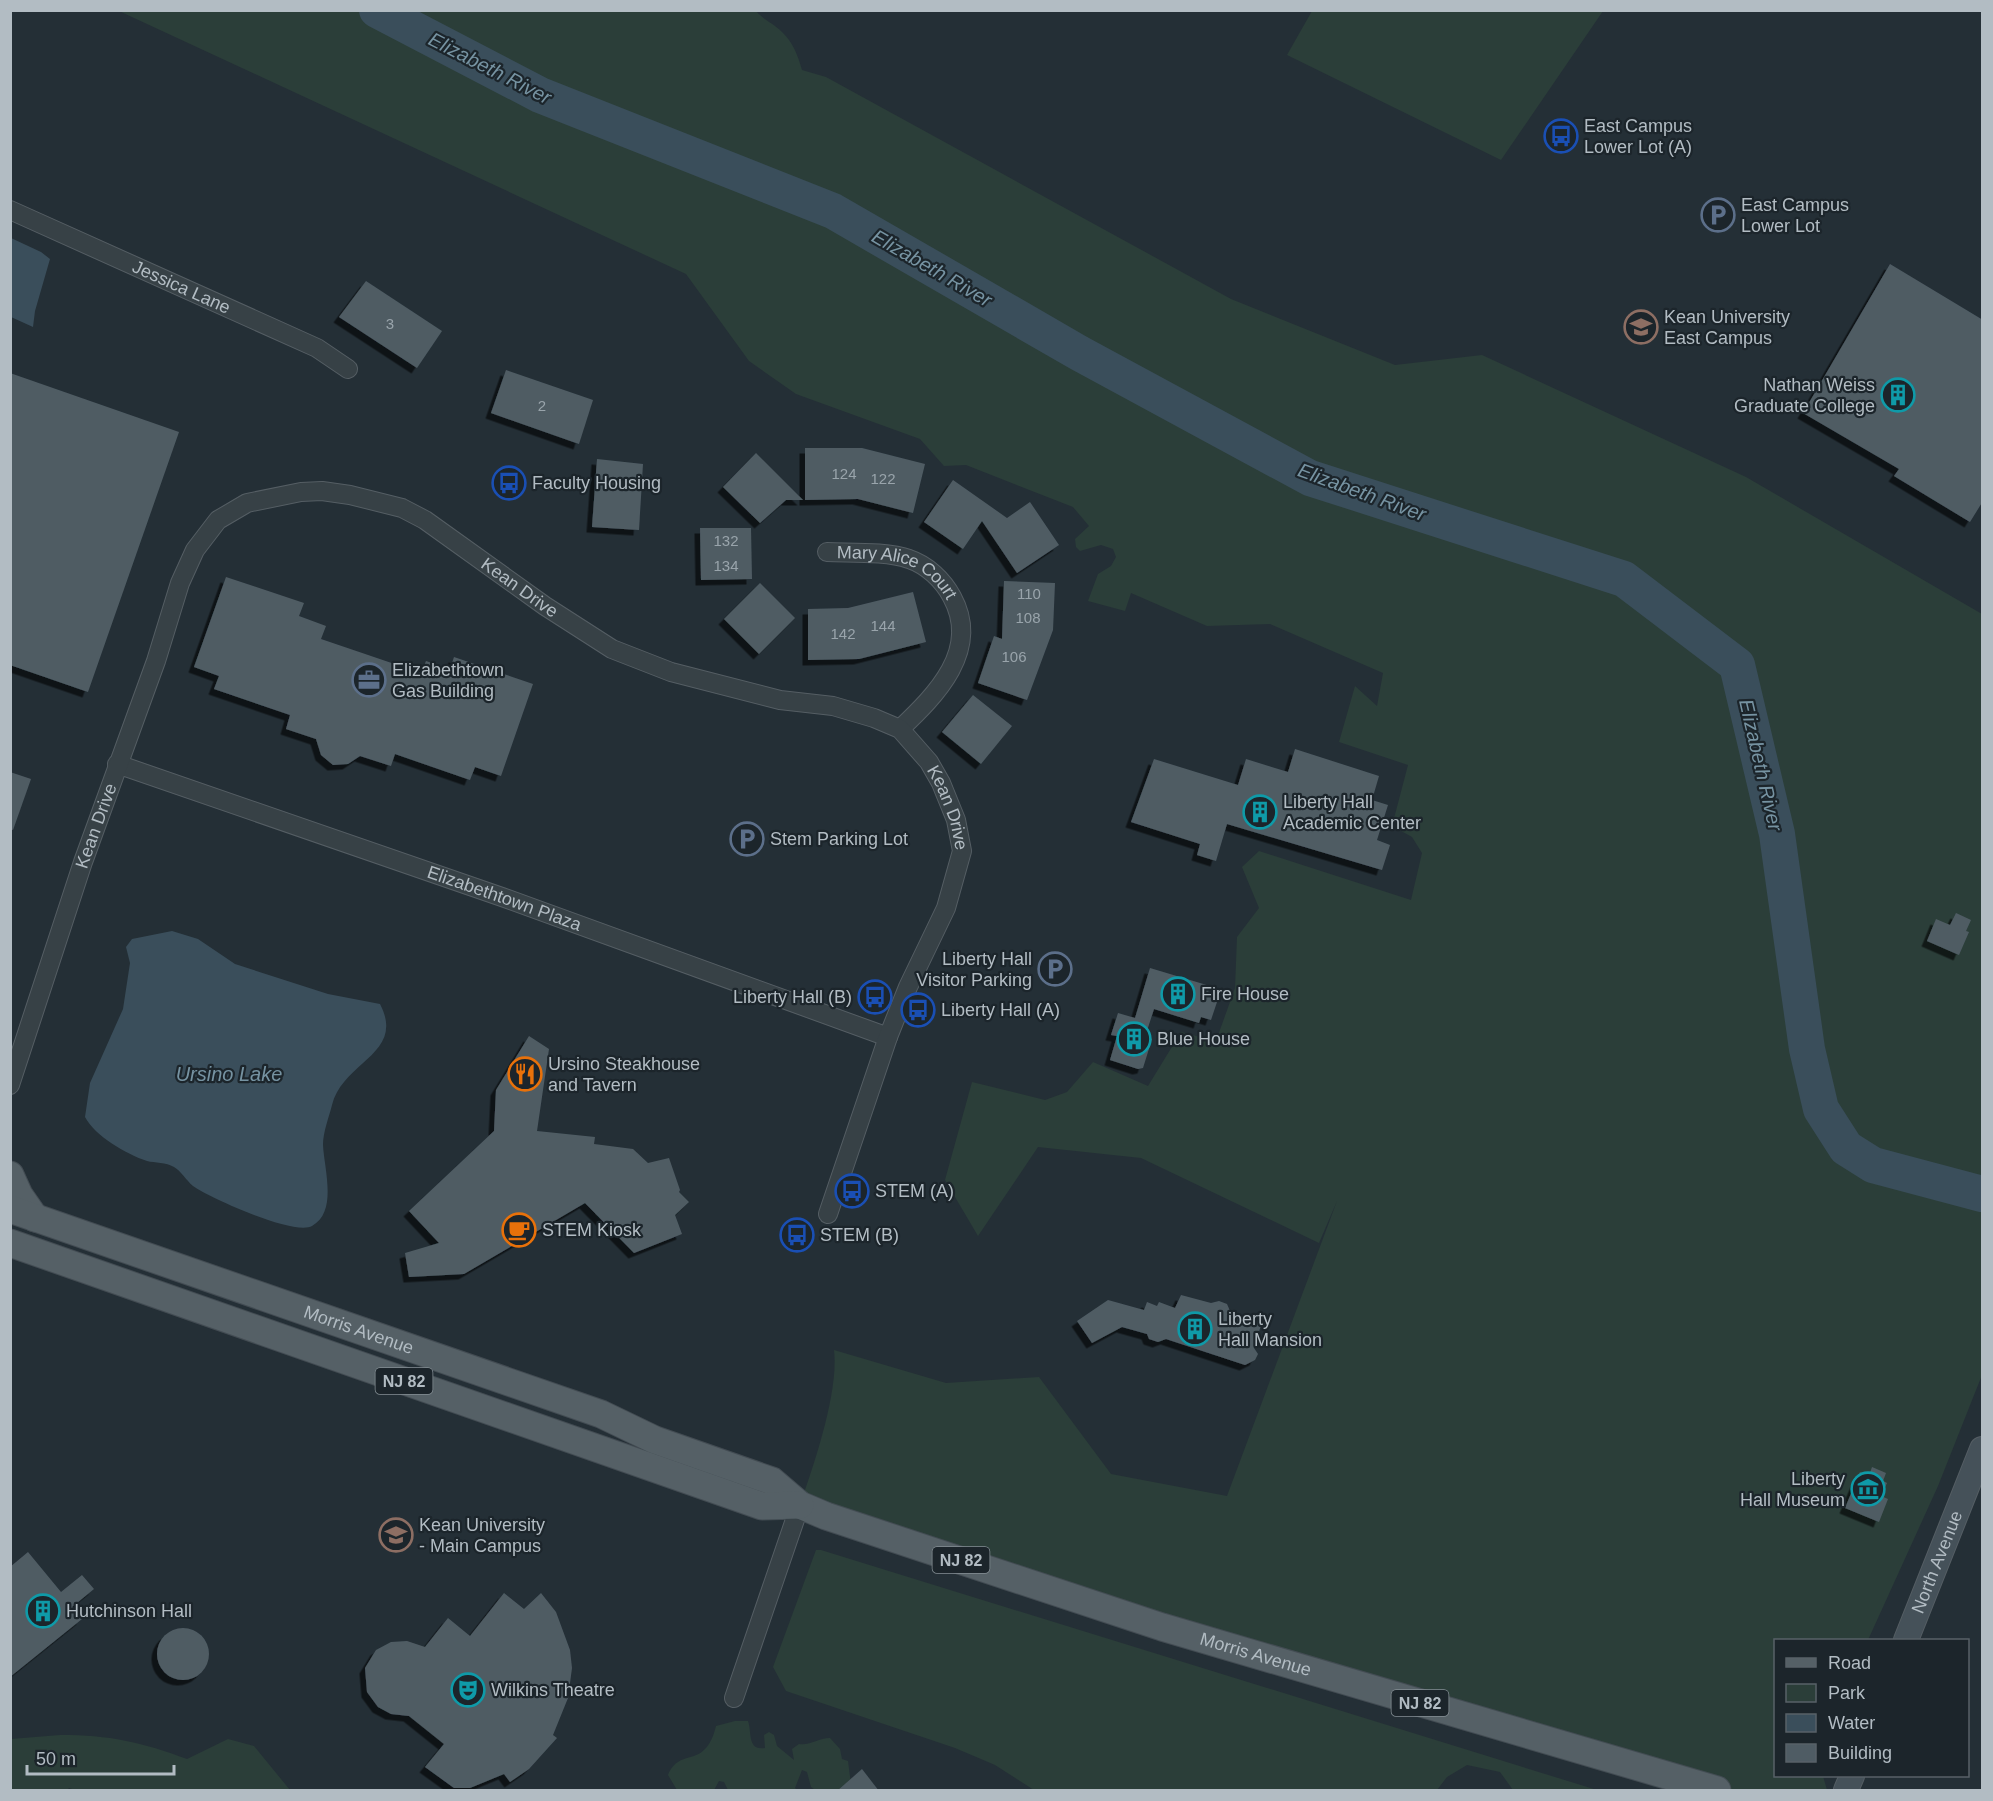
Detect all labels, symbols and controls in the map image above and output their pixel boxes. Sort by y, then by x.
water label: Elizabeth River [425,28,556,109]
place label: East Campus Lower Lot (A) [1584,116,1692,157]
bus stop icon: East Campus Lower Lot (A) [1543,118,1579,154]
place label: East Campus Lower Lot [1741,195,1849,236]
parking icon: East Campus Lower Lot [1700,197,1736,233]
water label: Elizabeth River [868,225,997,312]
street label: Jessica Lane [129,256,234,318]
place label: Kean University East Campus [1664,307,1790,348]
school or university icon: Kean University East Campus [1623,309,1659,345]
house number: 3 [386,315,394,332]
place label: Nathan Weiss Graduate College [1734,375,1875,416]
building icon: Nathan Weiss Graduate College [1880,377,1916,413]
house number: 2 [538,397,546,414]
water label: Elizabeth River [1295,459,1430,526]
bus stop icon: Faculty Housing [491,465,527,501]
house number: 124 [831,465,857,482]
house number: 122 [870,470,896,487]
place label: Faculty Housing [532,473,661,493]
house number: 132 [713,532,739,549]
street label: Mary Alice Court [837,542,961,603]
street label: Kean Drive [477,554,561,622]
house number: 134 [713,557,739,574]
house number: 110 [1017,585,1041,602]
house number: 108 [1015,609,1041,626]
house number: 144 [870,617,896,634]
house number: 142 [830,625,856,642]
house number: 106 [1001,648,1027,665]
place label: Elizabethtown Gas Building [392,660,504,701]
office icon: Elizabethtown Gas Building [351,662,387,698]
water label: Elizabeth River [1735,697,1787,834]
street label: Kean Drive [923,762,972,852]
street label: Kean Drive [72,781,121,871]
place label: Liberty Hall Academic Center [1283,792,1421,833]
building icon: Liberty Hall Academic Center [1242,794,1278,830]
parking icon: Stem Parking Lot [729,821,765,857]
place label: Stem Parking Lot [770,829,908,849]
street label: Elizabethtown Plaza [425,862,585,935]
place label: Liberty Hall Visitor Parking [916,949,1032,990]
parking icon: Liberty Hall Visitor Parking [1037,951,1073,987]
building icon: Fire House [1160,976,1196,1012]
bus stop icon: Liberty Hall (B) [857,979,893,1015]
place label: Fire House [1201,984,1289,1004]
place label: Liberty Hall (B) [733,987,852,1007]
bus stop icon: Liberty Hall (A) [900,992,936,1028]
place label: Liberty Hall (A) [941,1000,1060,1020]
building icon: Blue House [1116,1021,1152,1057]
place label: Blue House [1157,1029,1250,1049]
place label: Ursino Steakhouse and Tavern [548,1054,700,1095]
restaurant icon: Ursino Steakhouse and Tavern [507,1056,543,1092]
water label: Ursino Lake [176,1063,282,1085]
bus stop icon: STEM (A) [834,1173,870,1209]
place label: STEM (A) [875,1181,954,1201]
cafe icon: STEM Kiosk [501,1212,537,1248]
bus stop icon: STEM (B) [779,1217,815,1253]
place label: STEM Kiosk [542,1220,642,1240]
place label: STEM (B) [820,1225,899,1245]
street label: Morris Avenue [301,1302,416,1358]
place label: Liberty Hall Mansion [1218,1309,1322,1350]
building icon: Liberty Hall Mansion [1177,1311,1213,1347]
road number: NJ 82 [376,1368,432,1394]
place label: Liberty Hall Museum [1740,1469,1845,1510]
museum icon: Liberty Hall Museum [1850,1471,1886,1507]
street label: North Avenue [1908,1508,1966,1616]
place label: Kean University - Main Campus [419,1515,545,1556]
school or university icon: Kean University - Main Campus [378,1517,414,1553]
road number: NJ 82 [932,1547,990,1573]
building icon: Hutchinson Hall [25,1593,61,1629]
place label: Hutchinson Hall [66,1601,192,1621]
street label: Morris Avenue [1198,1629,1314,1680]
legend [1774,1639,1969,1777]
text: Road [1828,1653,1871,1673]
theatre icon: Wilkins Theatre [450,1672,486,1708]
place label: Wilkins Theatre [491,1680,615,1700]
text: Park [1828,1683,1866,1703]
road number: NJ 82 [1392,1690,1448,1716]
text: Water [1828,1713,1875,1733]
scale bar [27,1738,174,1776]
text: Building [1828,1743,1892,1763]
text: 50 m [36,1749,76,1769]

